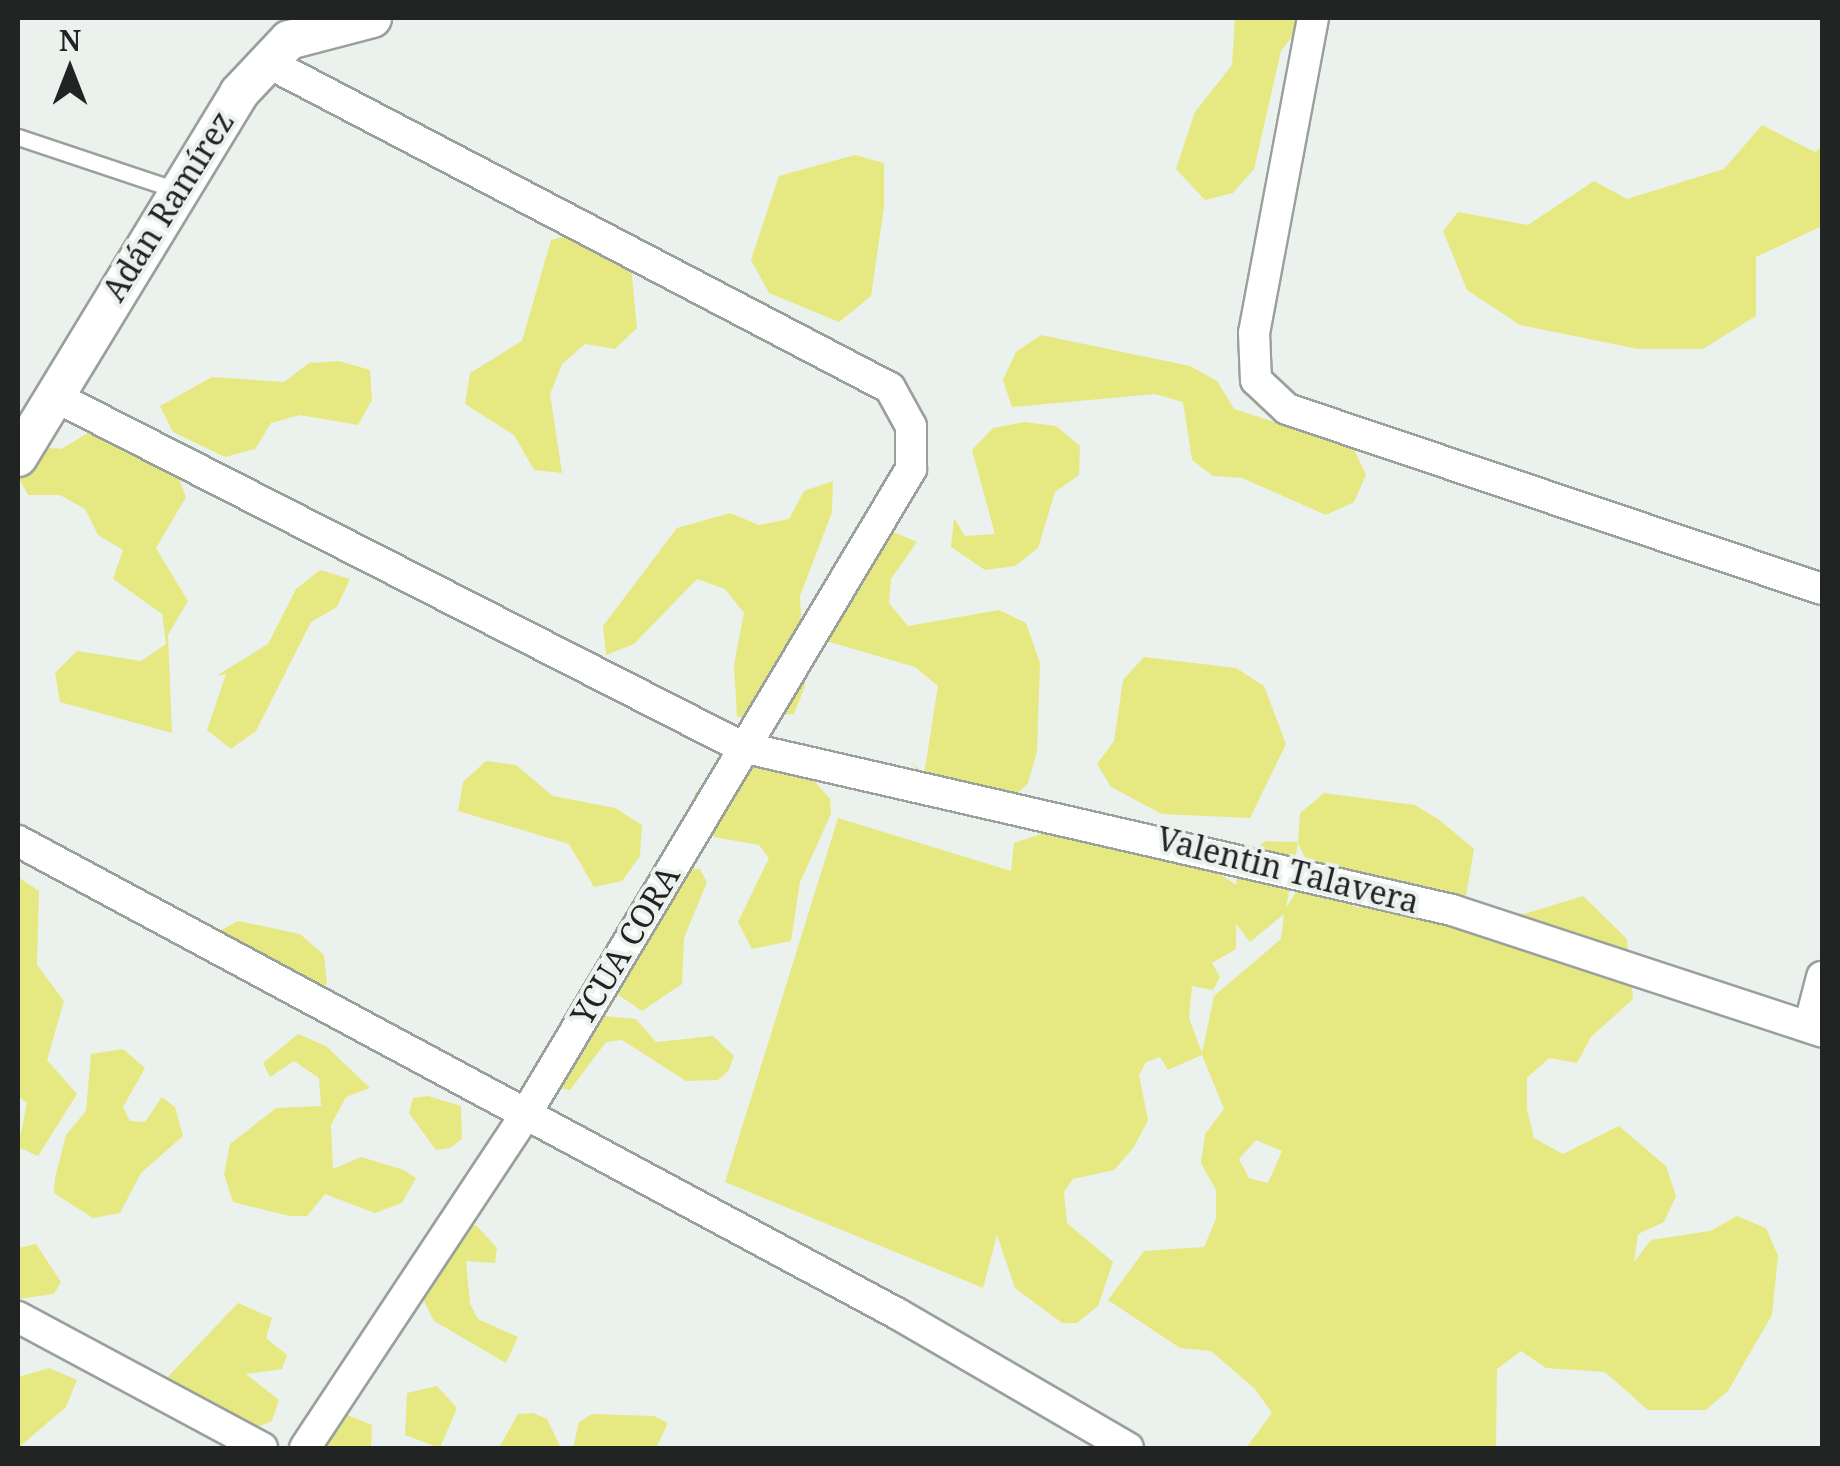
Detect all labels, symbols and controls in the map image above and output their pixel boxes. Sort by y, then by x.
north arrow [20,20,120,120]
text: N [59,21,81,59]
street label: Adán Ramírez [94,104,242,308]
street label: Valentin Talavera [1153,819,1423,921]
street label: YCUA CORA [562,858,688,1032]

